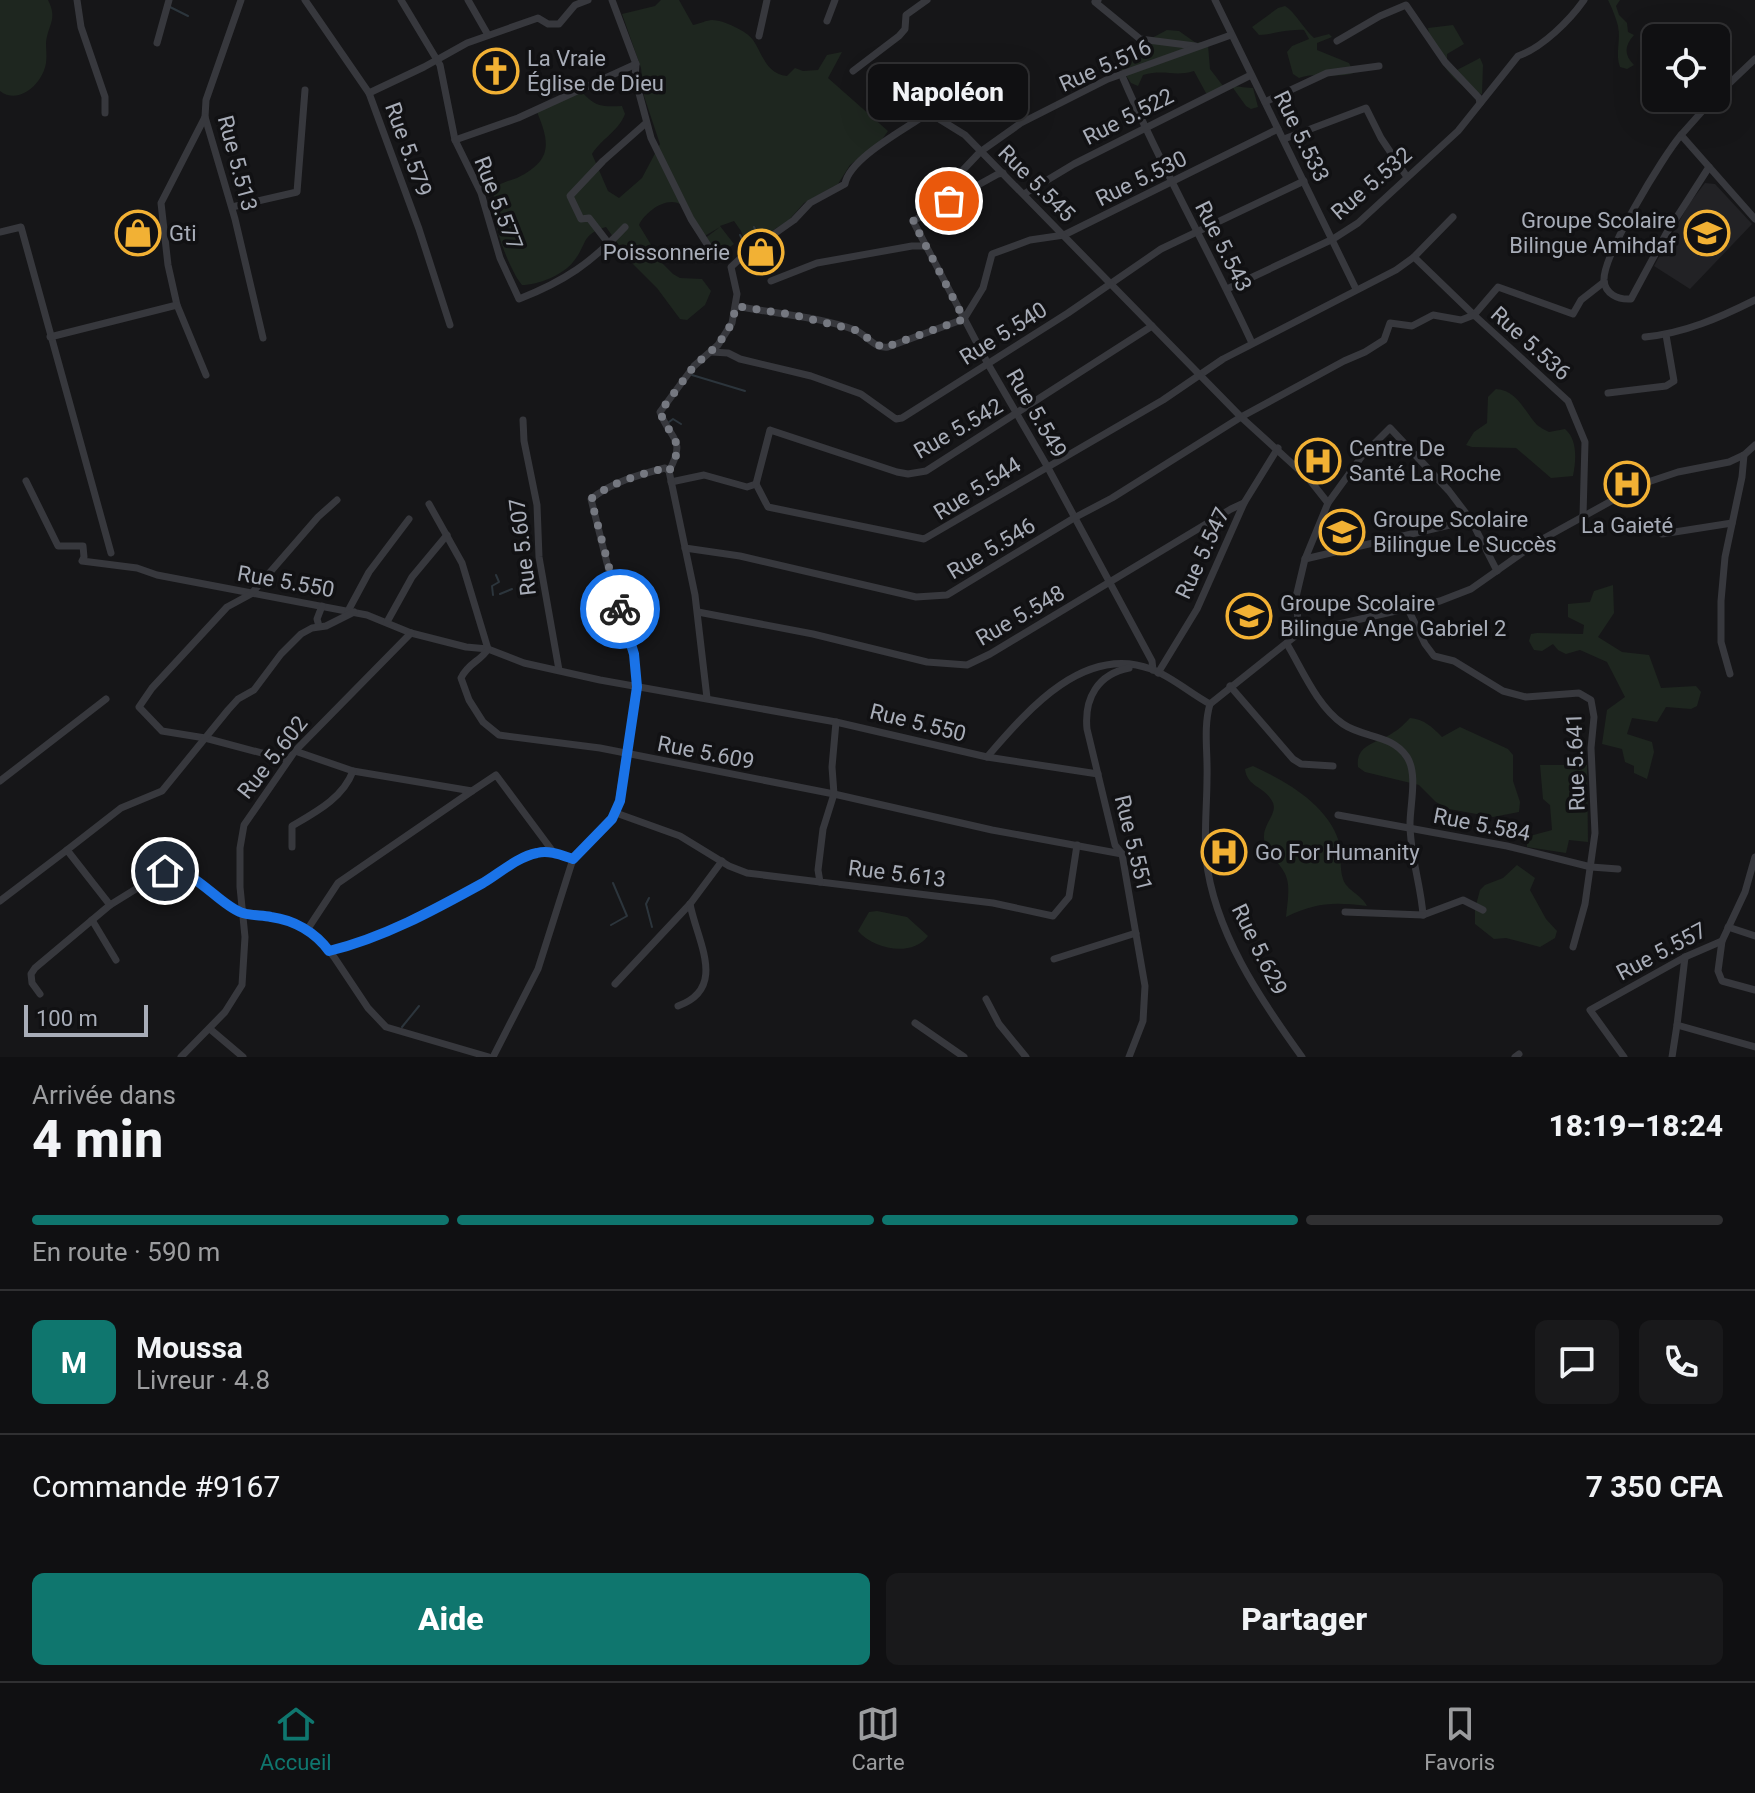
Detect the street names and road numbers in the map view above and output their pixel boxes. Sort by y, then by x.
street label: Rue 5.516 [1055,34,1155,97]
street label: Rue 5.522 [1079,83,1178,150]
street label: Rue 5.533 [1269,87,1334,186]
street label: Rue 5.579 [380,99,437,200]
street label: Rue 5.513 [213,113,262,214]
street label: Rue 5.545 [993,140,1080,227]
street label: Rue 5.532 [1326,142,1417,225]
street label: Rue 5.530 [1092,146,1191,211]
street label: Rue 5.577 [469,153,528,253]
street label: Rue 5.543 [1190,197,1257,296]
street label: Rue 5.540 [955,297,1051,370]
street label: Rue 5.536 [1486,301,1575,385]
street label: Rue 5.549 [1001,365,1072,462]
street label: Rue 5.542 [910,393,1007,464]
street label: Rue 5.544 [929,452,1025,525]
street label: Rue 5.607 [504,497,541,597]
street label: Rue 5.547 [1170,503,1235,603]
street label: Rue 5.546 [943,512,1040,584]
street label: Rue 5.550 [235,561,336,602]
street label: Rue 5.548 [972,580,1069,651]
street label: Rue 5.550 [867,698,968,746]
street label: Rue 5.602 [232,711,312,804]
street label: Rue 5.641 [1561,713,1590,811]
street label: Rue 5.609 [655,731,756,774]
street label: Rue 5.551 [1110,793,1158,894]
street label: Rue 5.584 [1431,803,1532,846]
street label: Rue 5.613 [847,855,947,892]
street label: Rue 5.629 [1227,900,1292,999]
street label: Rue 5.557 [1612,917,1710,986]

